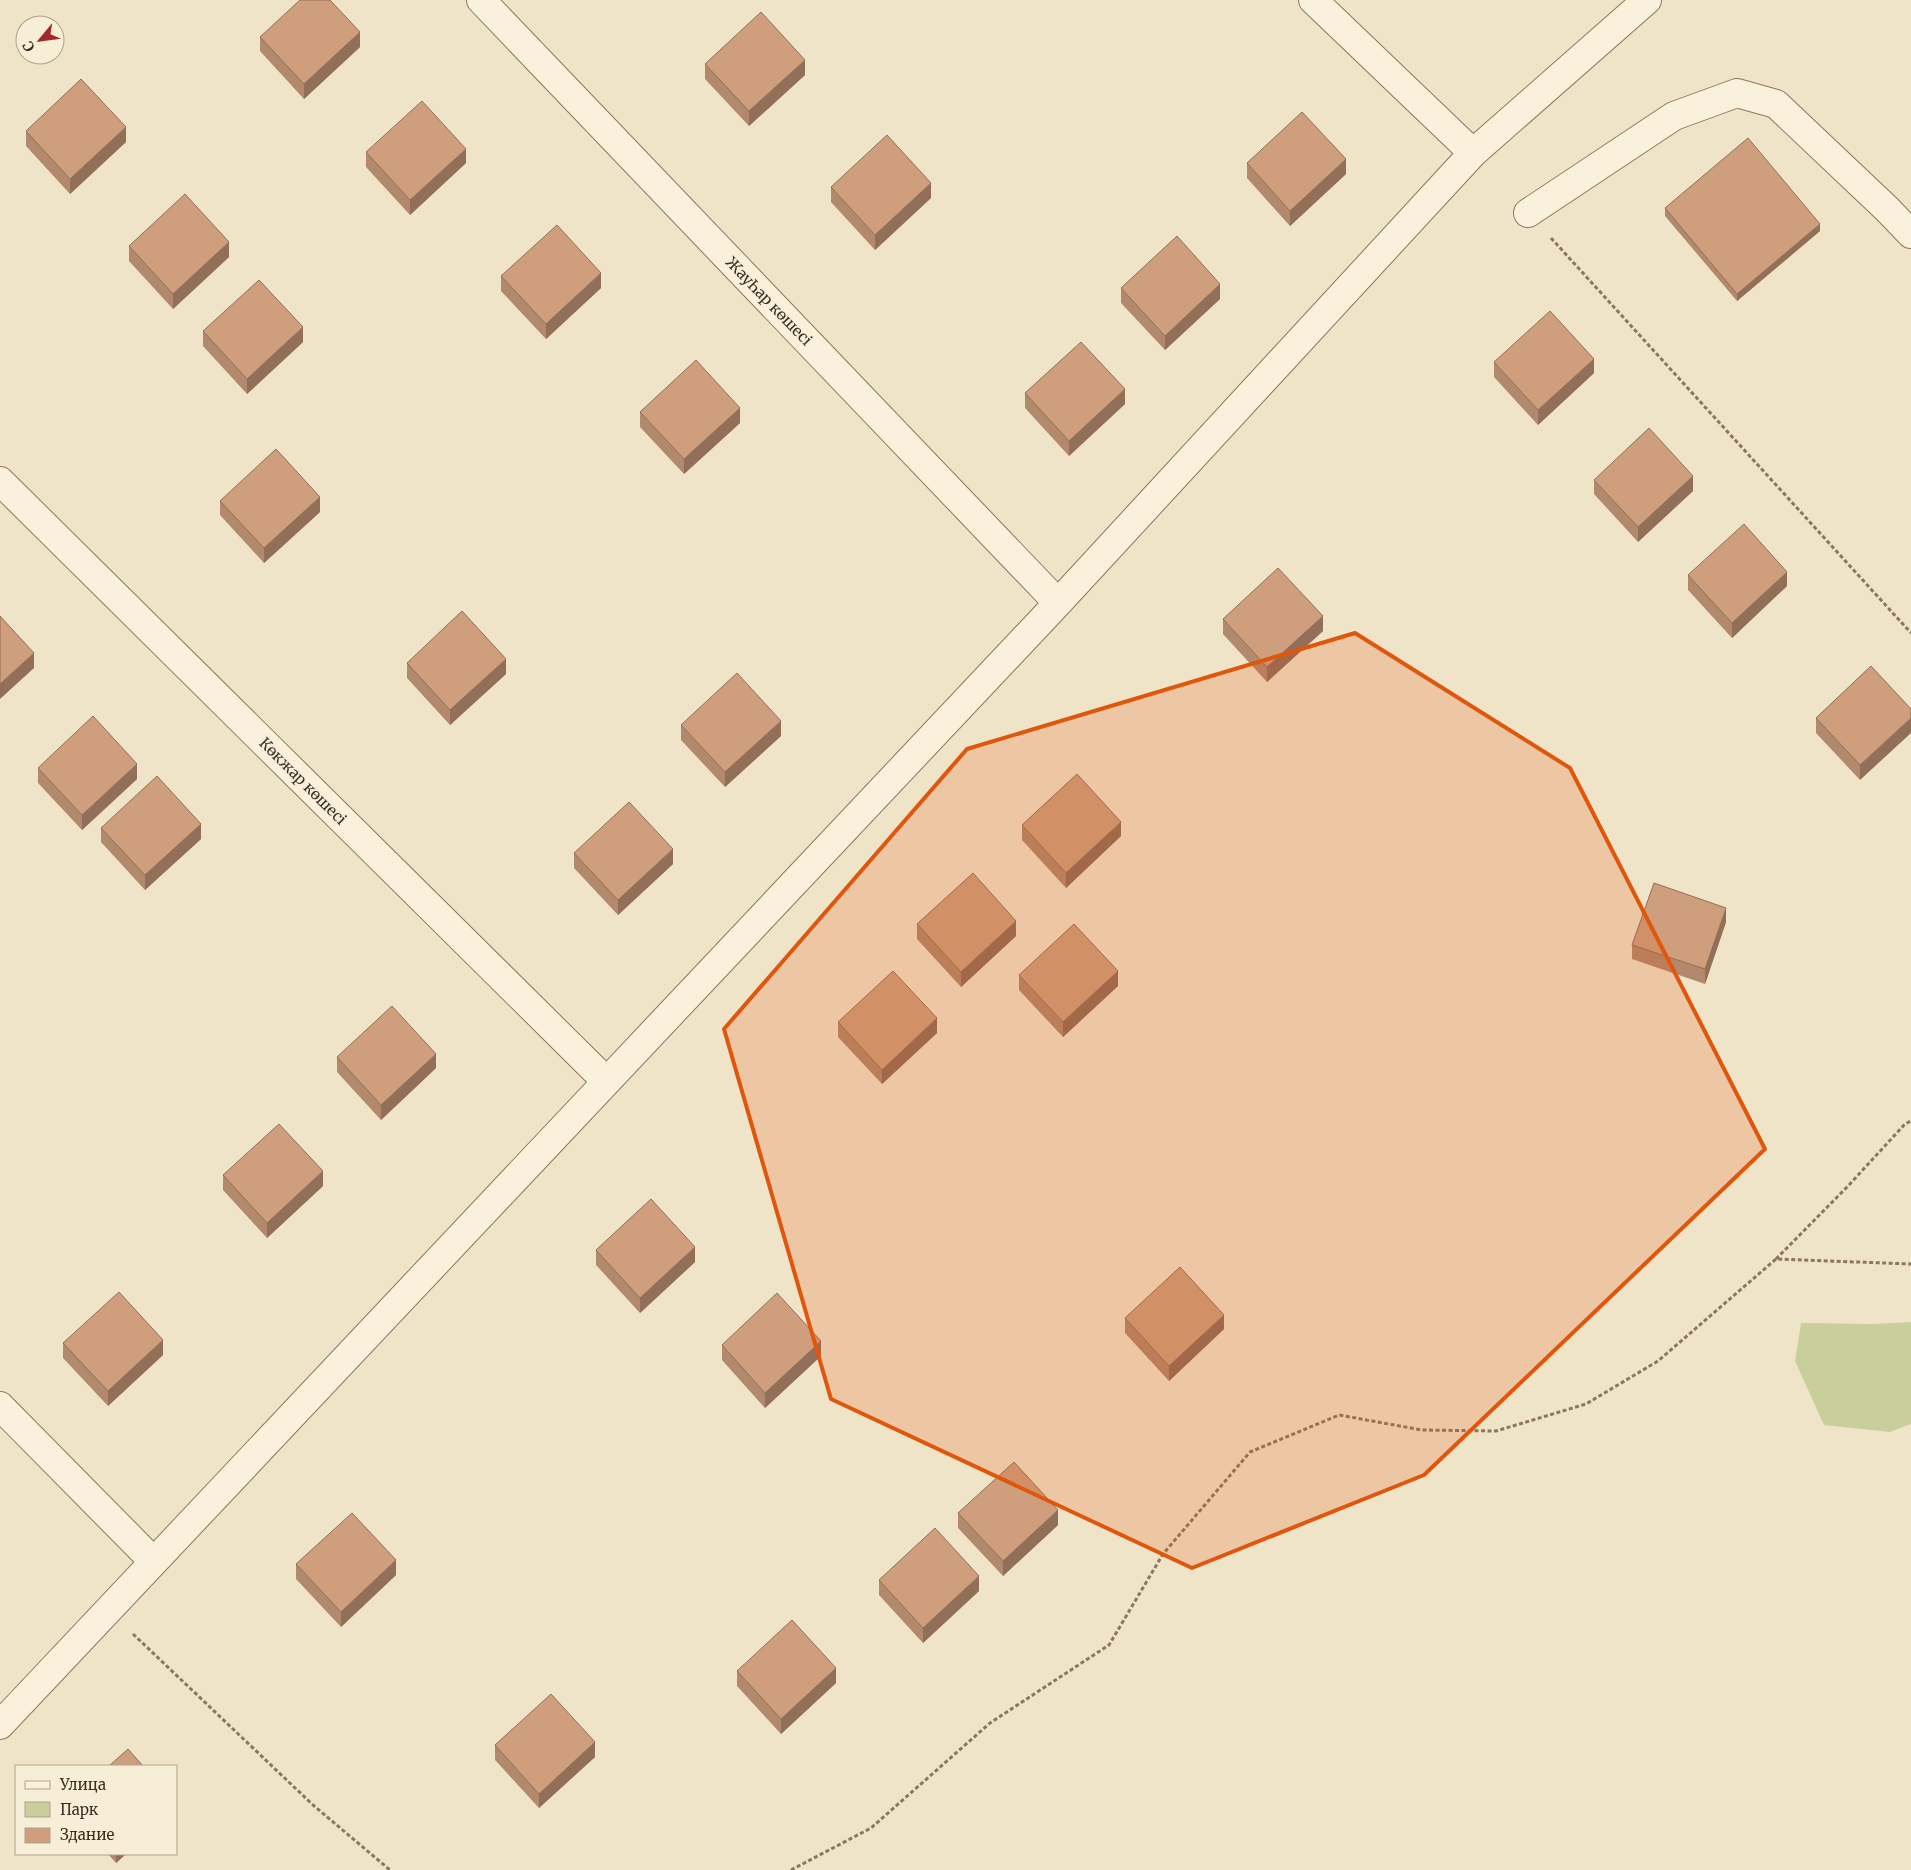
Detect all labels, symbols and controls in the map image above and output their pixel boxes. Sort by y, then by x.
north arrow [15,15,65,65]
text: С [19,38,39,55]
street label: ЖауҺар көшесі [722,253,816,349]
street label: Көкжар көшесі [255,733,351,829]
legend [15,1765,178,1855]
text: Улица [59,1775,106,1794]
text: Парк [60,1800,99,1819]
text: Здание [60,1825,114,1844]

